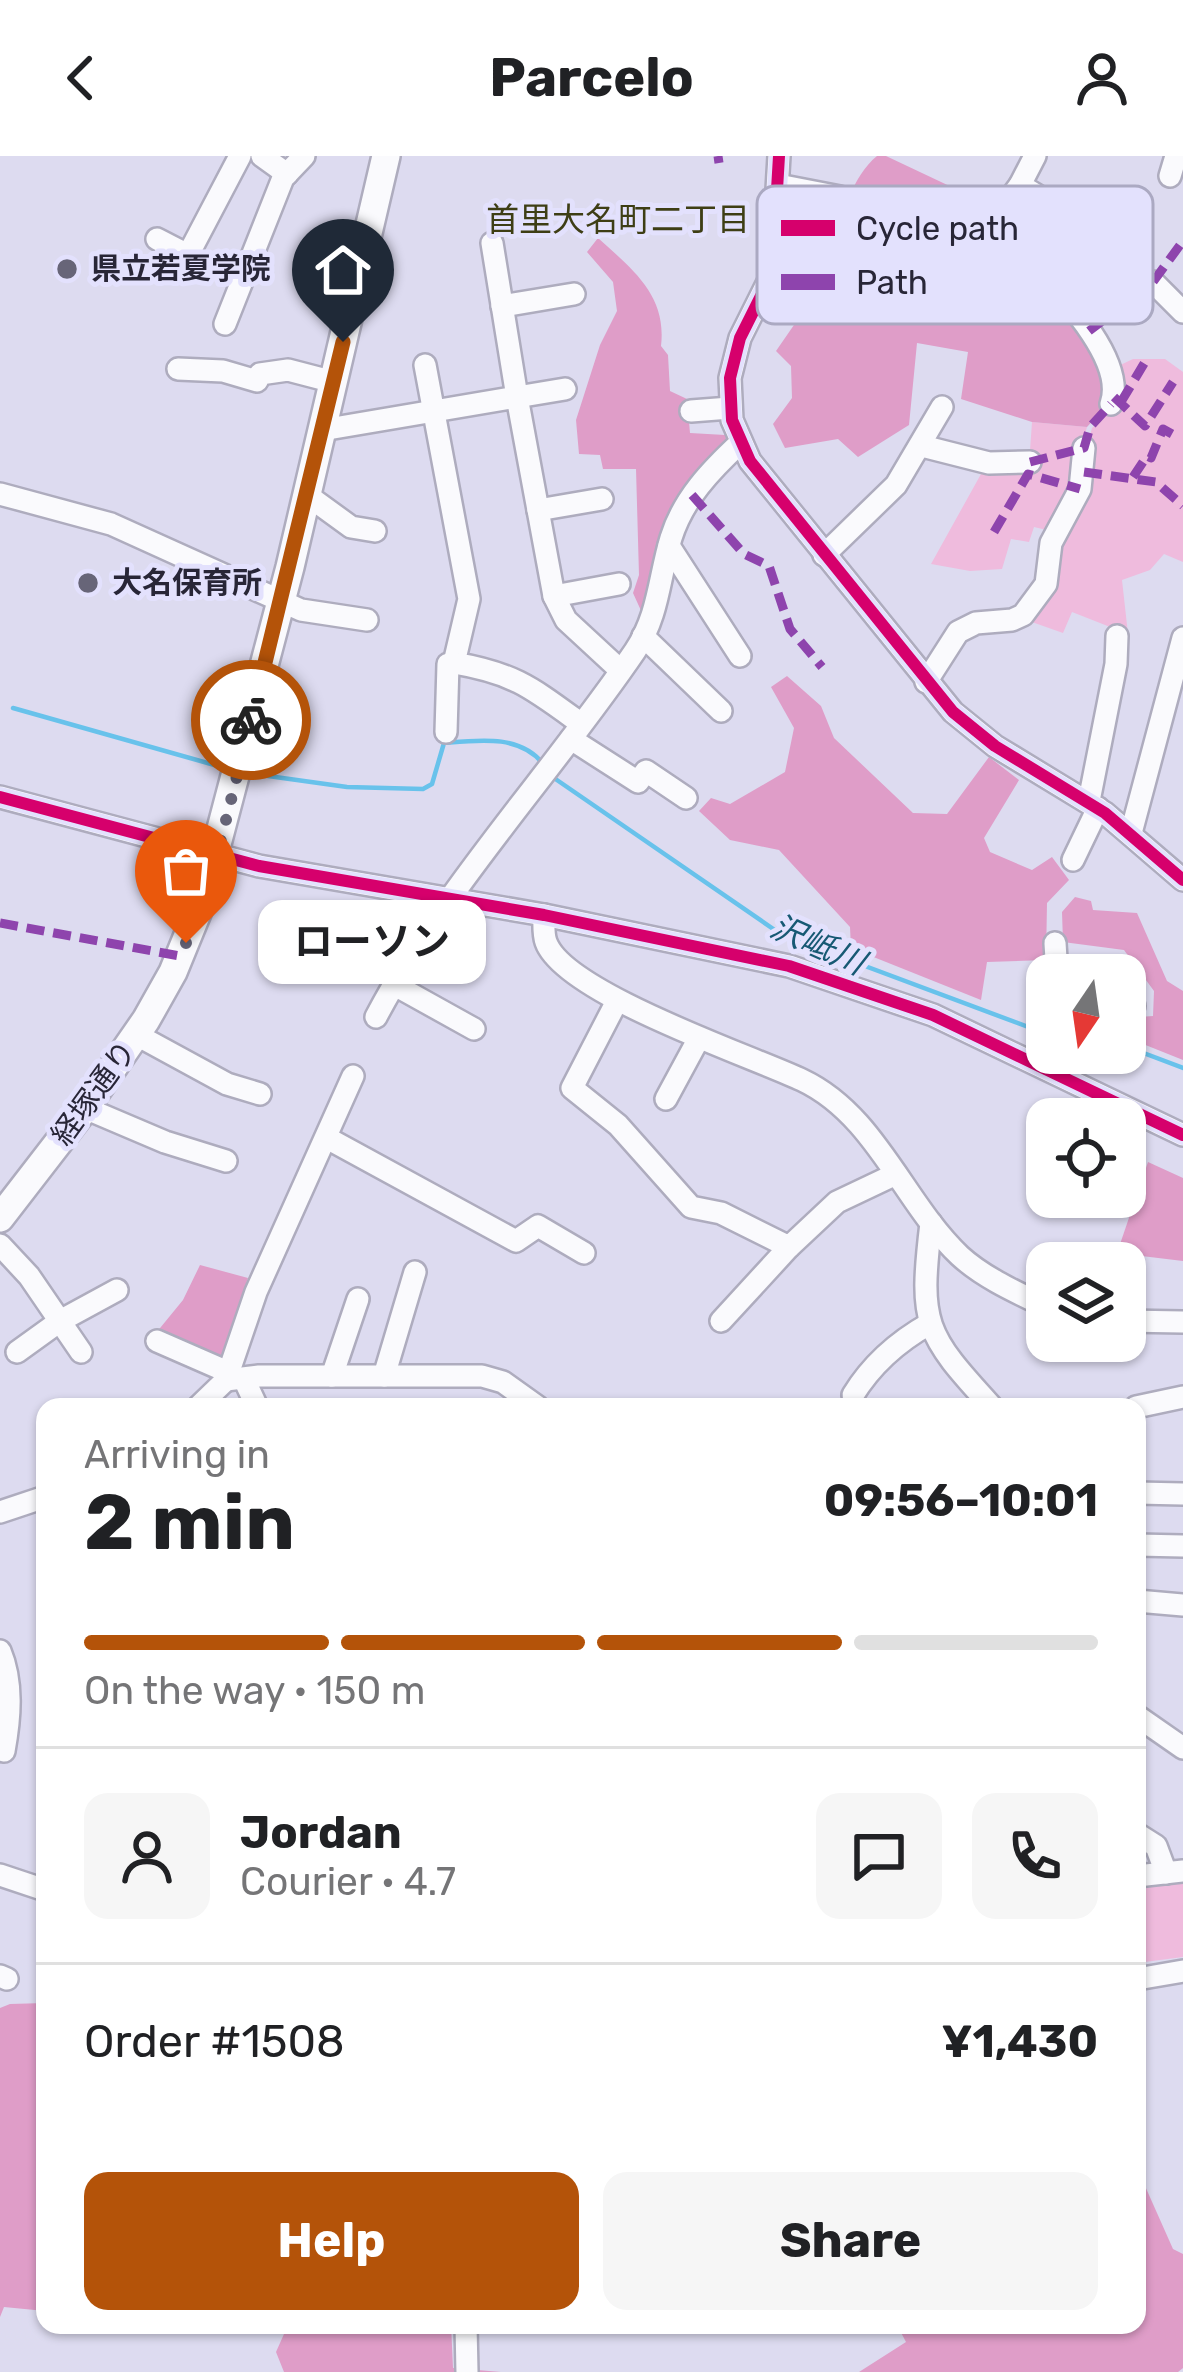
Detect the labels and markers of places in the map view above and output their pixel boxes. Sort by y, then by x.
pin [292,219,394,342]
place label: 県立若夏学院 [91,251,271,287]
marker: 県立若夏学院 [54,256,80,282]
place label: 大名保育所 [112,565,262,601]
marker: 大名保育所 [75,570,101,596]
pin [135,820,237,943]
callout: ローソン [258,901,486,985]

